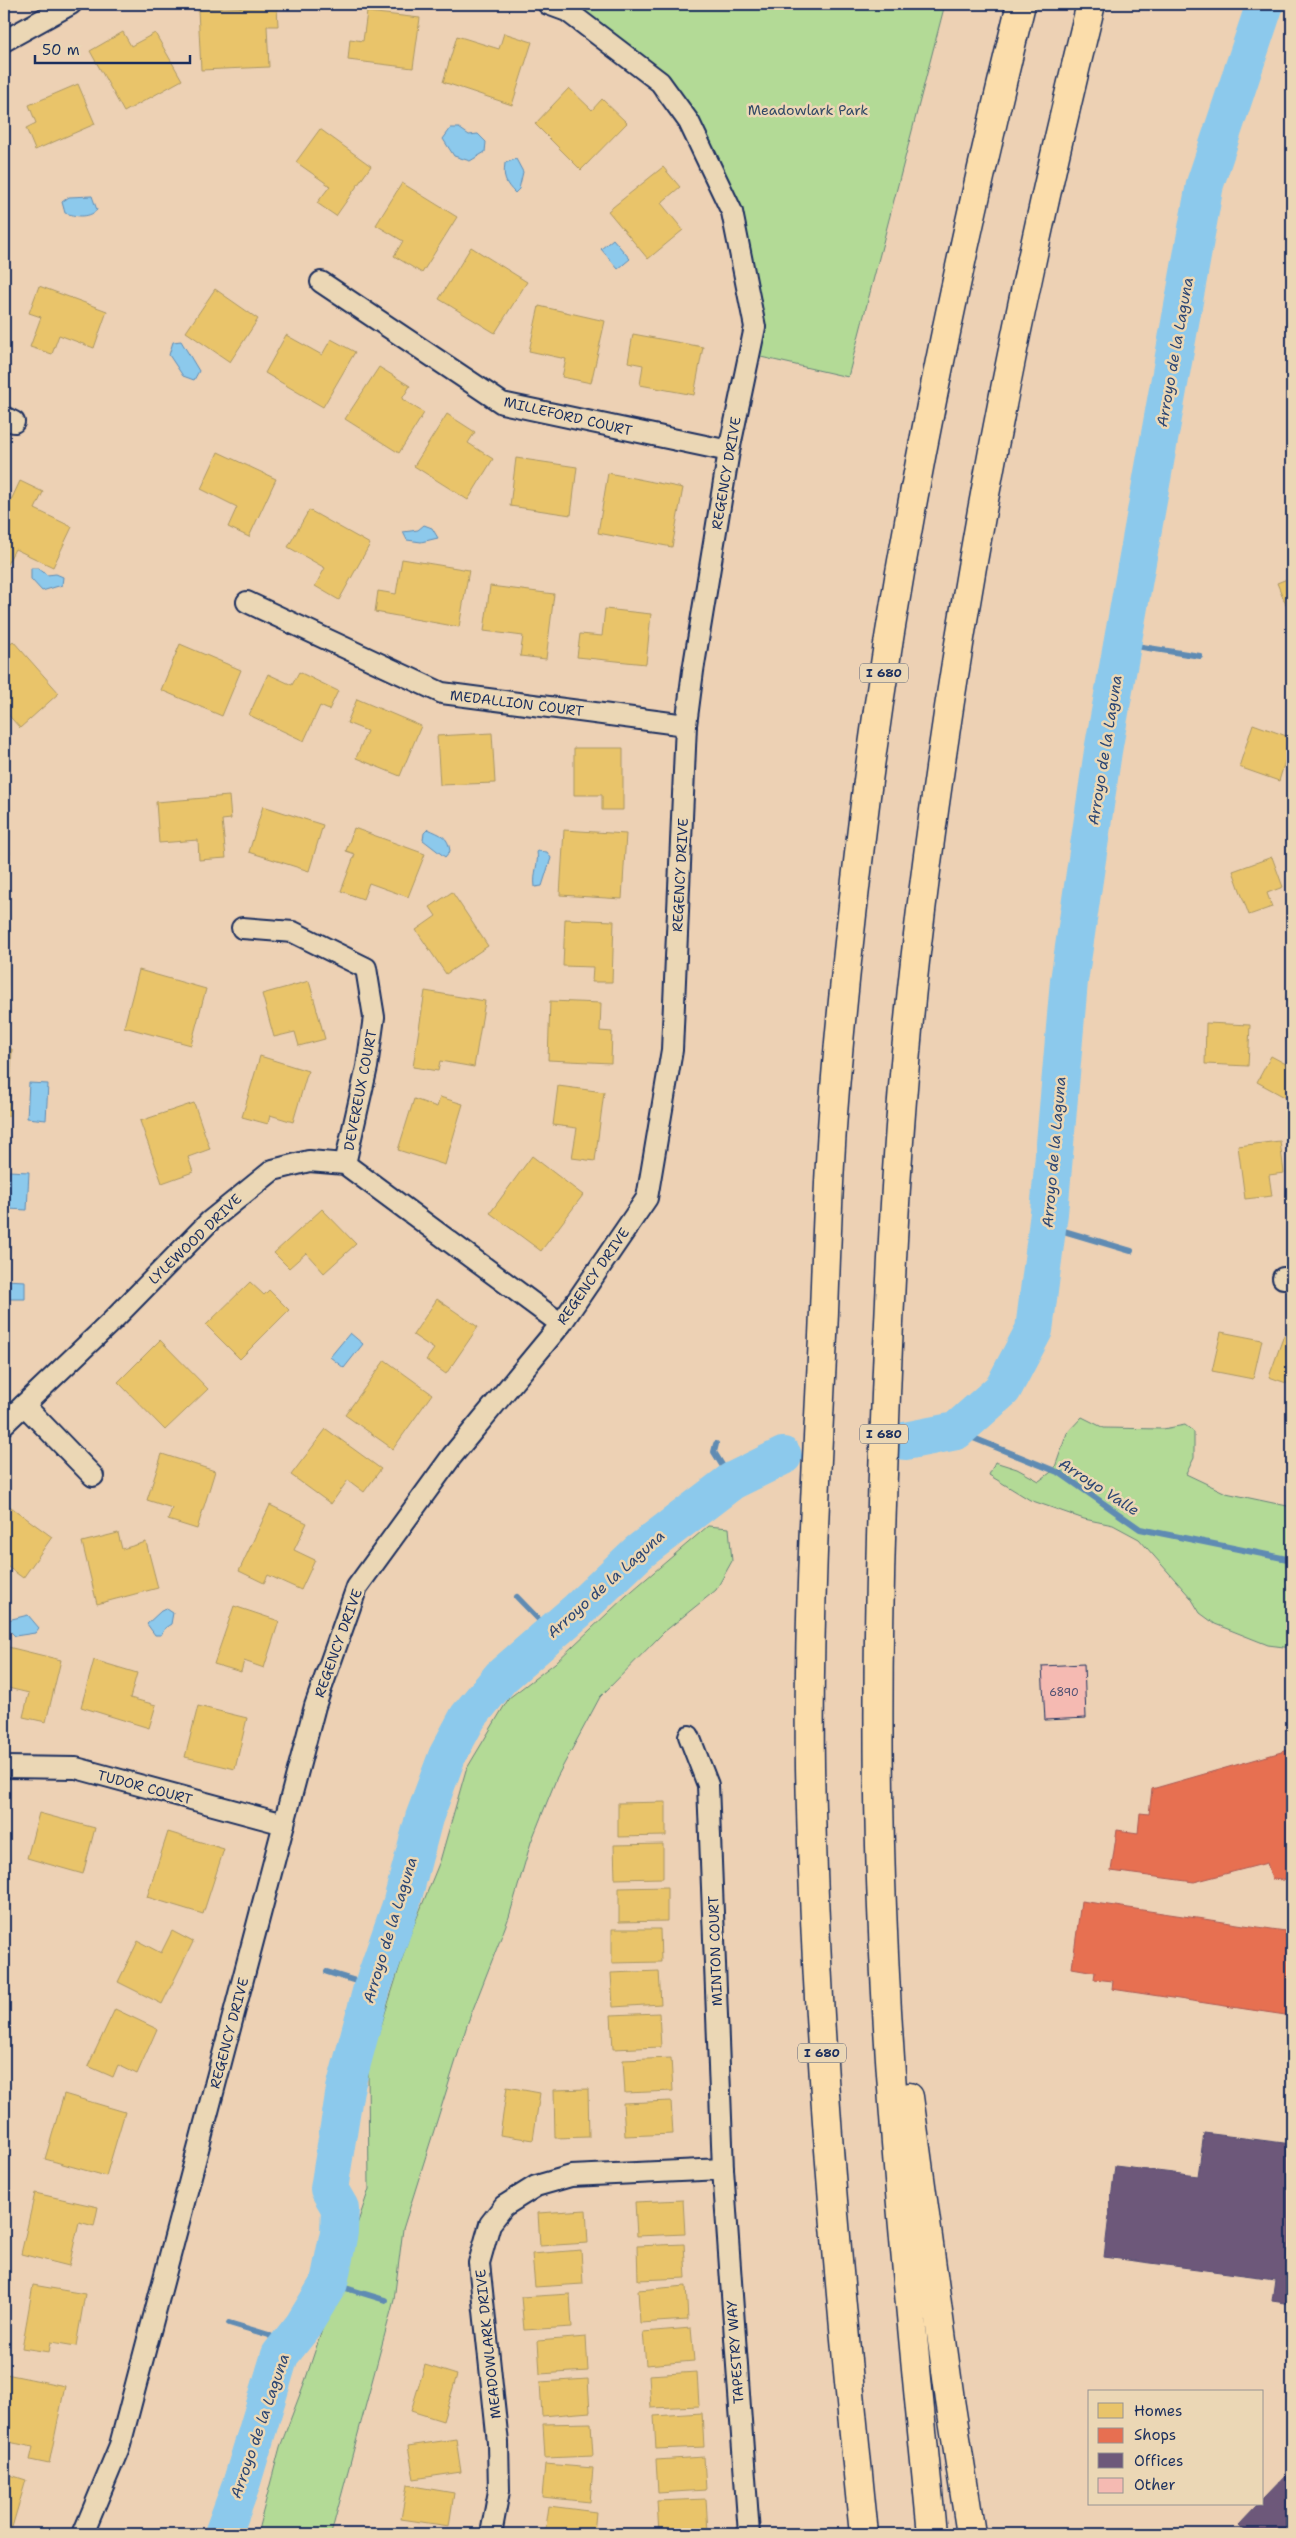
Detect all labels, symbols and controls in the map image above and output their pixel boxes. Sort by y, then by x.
scale bar [35,32,190,64]
text: 50 m [42,40,80,60]
park label: Meadowlark Park [748,101,868,119]
water label: Arroyo de la Laguna [1152,276,1198,428]
street label: MILLEFORD COURT [502,392,634,440]
street label: REGENCY DRIVE [707,415,745,531]
road number: I 680 [860,664,908,682]
water label: Arroyo de la Laguna [1083,674,1127,826]
street label: MEDALLION COURT [449,686,585,720]
street label: REGENCY DRIVE [668,817,692,933]
street label: DEVEREUX COURT [339,1028,381,1152]
water label: Arroyo de la Laguna [1037,1076,1071,1228]
street label: LYLEWOOD DRIVE [145,1190,246,1288]
street label: REGENCY DRIVE [553,1224,633,1328]
road number: I 680 [860,1425,908,1444]
water label: Arroyo Valle [1055,1454,1143,1520]
water label: Arroyo de la Laguna [543,1526,669,1642]
street label: REGENCY DRIVE [310,1586,366,1700]
house number: 6890 [1049,1685,1079,1700]
street label: TUDOR COURT [96,1766,195,1808]
water label: Arroyo de la Laguna [358,1855,422,2005]
street label: MINTON COURT [704,1895,726,2006]
street label: REGENCY DRIVE [206,1975,253,2091]
road number: I 680 [798,2044,846,2062]
street label: MEADOWLARK DRIVE [471,2268,505,2420]
street label: TAPESTRY WAY [722,2299,748,2404]
water label: Arroyo de la Laguna [226,2351,294,2501]
legend [1088,2390,1264,2506]
text: Homes [1134,2401,1182,2421]
text: Shops [1134,2425,1176,2445]
text: Offices [1134,2451,1183,2471]
text: Other [1134,2475,1176,2495]

